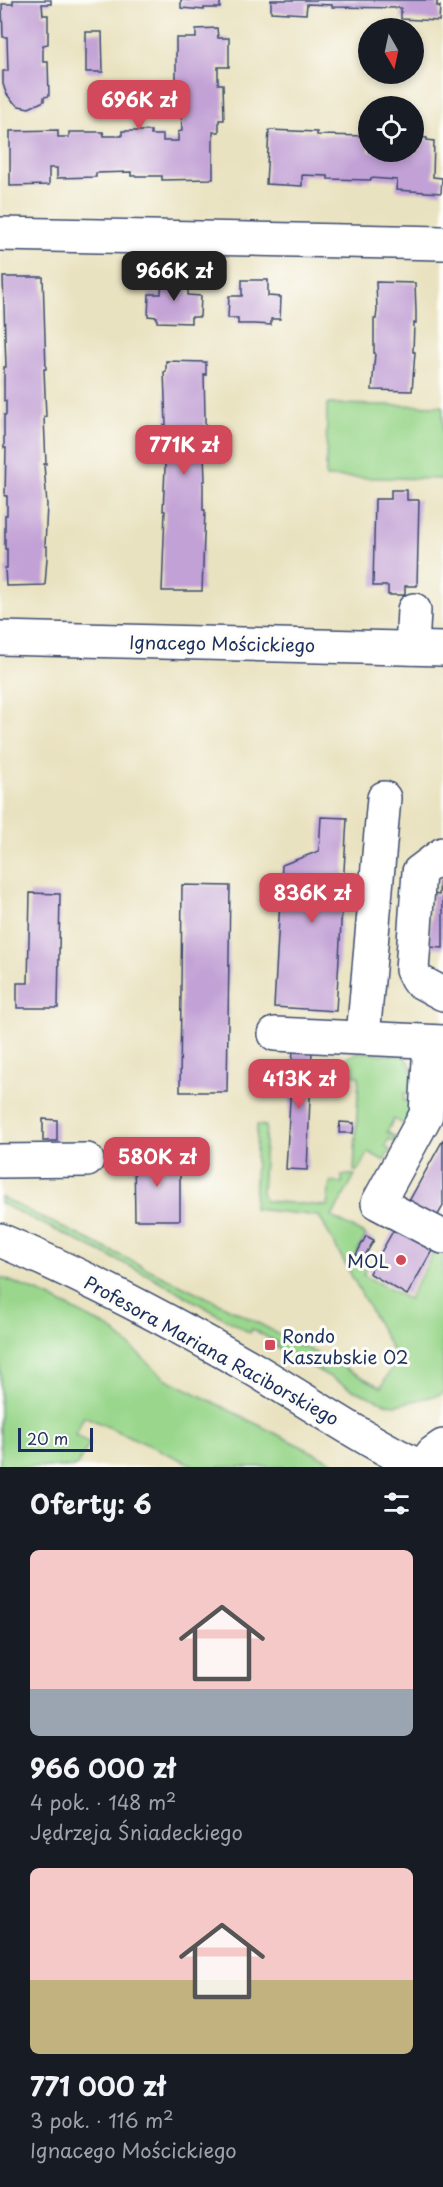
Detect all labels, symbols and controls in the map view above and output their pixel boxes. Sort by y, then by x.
north arrow [358,18,424,84]
map controls [358,18,424,162]
pin: 696K zł [84,80,194,131]
text: 696K zł [101,84,177,114]
button: locate [358,96,424,162]
pin: 966K zł [119,251,229,302]
text: 966K zł [136,255,212,285]
pin: 771K zł [129,425,239,476]
text: 771K zł [149,429,219,459]
street label: Ignacego Mościckiego [129,628,315,658]
pin: 836K zł [257,873,367,924]
text: 836K zł [273,877,351,907]
pin: 413K zł [244,1059,354,1110]
text: 413K zł [262,1063,336,1093]
pin: 580K zł [102,1137,212,1188]
text: 580K zł [118,1141,196,1171]
place label: MOL [347,1247,389,1274]
marker: MOL [394,1253,408,1267]
street label: Profesora Mariana Raciborskiego [80,1268,344,1432]
place label: Rondo Kaszubskie 02 [282,1322,409,1370]
marker: Rondo Kaszubskie 02 [263,1338,277,1352]
scale bar [18,1425,93,1452]
text: 20 m [27,1426,68,1450]
text: Oferty: 6 [30,1484,152,1523]
icon: filters [380,1487,413,1520]
icon: home [168,1589,276,1697]
text: 966 000 zł [30,1748,175,1787]
text: 4 pok. · 148 m² [30,1787,176,1817]
text: Jędrzeja Śniadeckiego [30,1817,243,1847]
icon: home [168,1907,276,2015]
text: 771 000 zł [30,2066,165,2105]
text: 3 pok. · 116 m² [30,2105,173,2135]
text: Ignacego Mościckiego [30,2135,237,2165]

